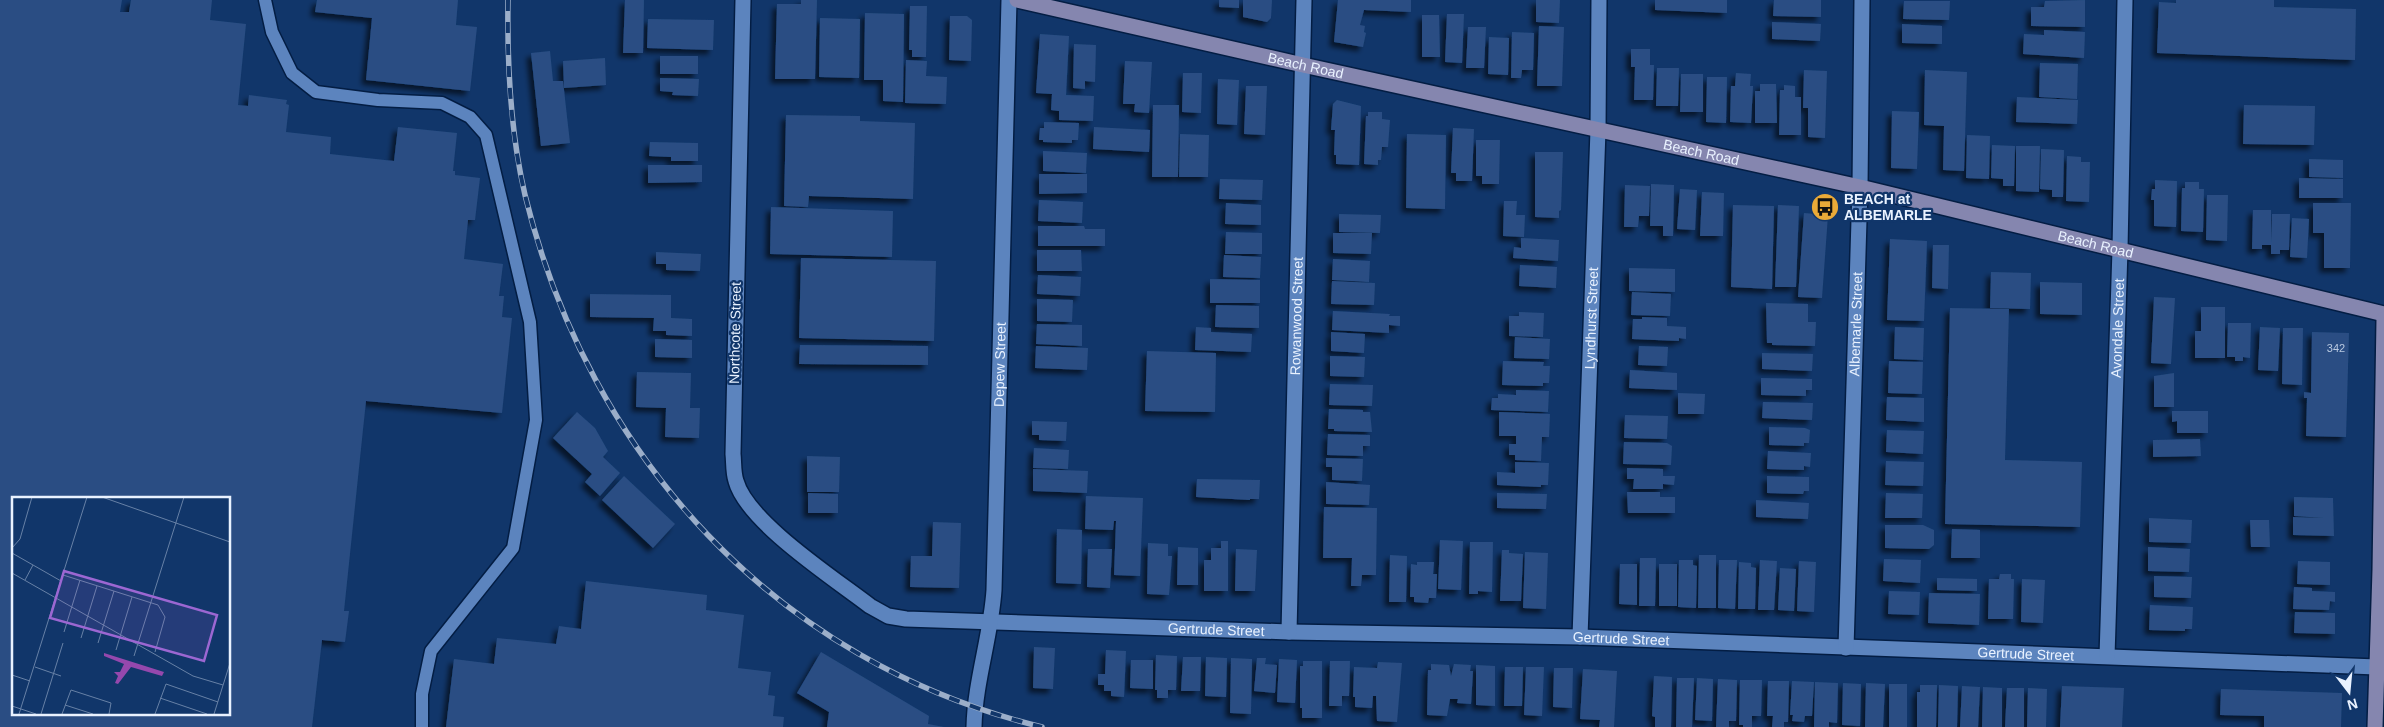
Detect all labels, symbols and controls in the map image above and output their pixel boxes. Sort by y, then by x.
street label: Beach Road [1266,49,1345,82]
street label: Beach Road [1662,136,1741,168]
place label: BEACH at ALBEMARLE [1844,191,1932,223]
bus stop icon: BEACH at ALBEMARLE [1810,192,1840,222]
street label: Beach Road [2056,227,2135,261]
street label: Rowanwood Street [1287,257,1306,375]
street label: Lyndhurst Street [1582,267,1601,370]
street label: Albemarle Street [1846,272,1865,377]
street label: Avondale Street [2108,278,2127,378]
street label: Northcote Street [726,282,744,384]
street label: Depew Street [991,322,1009,407]
house number: 342 [2327,342,2345,354]
inset map [12,497,230,714]
street label: Gertrude Street [1168,620,1265,639]
street label: Gertrude Street [1573,629,1670,648]
street label: Gertrude Street [1977,644,2074,664]
north arrow [2324,667,2374,717]
text: N [2346,695,2360,714]

